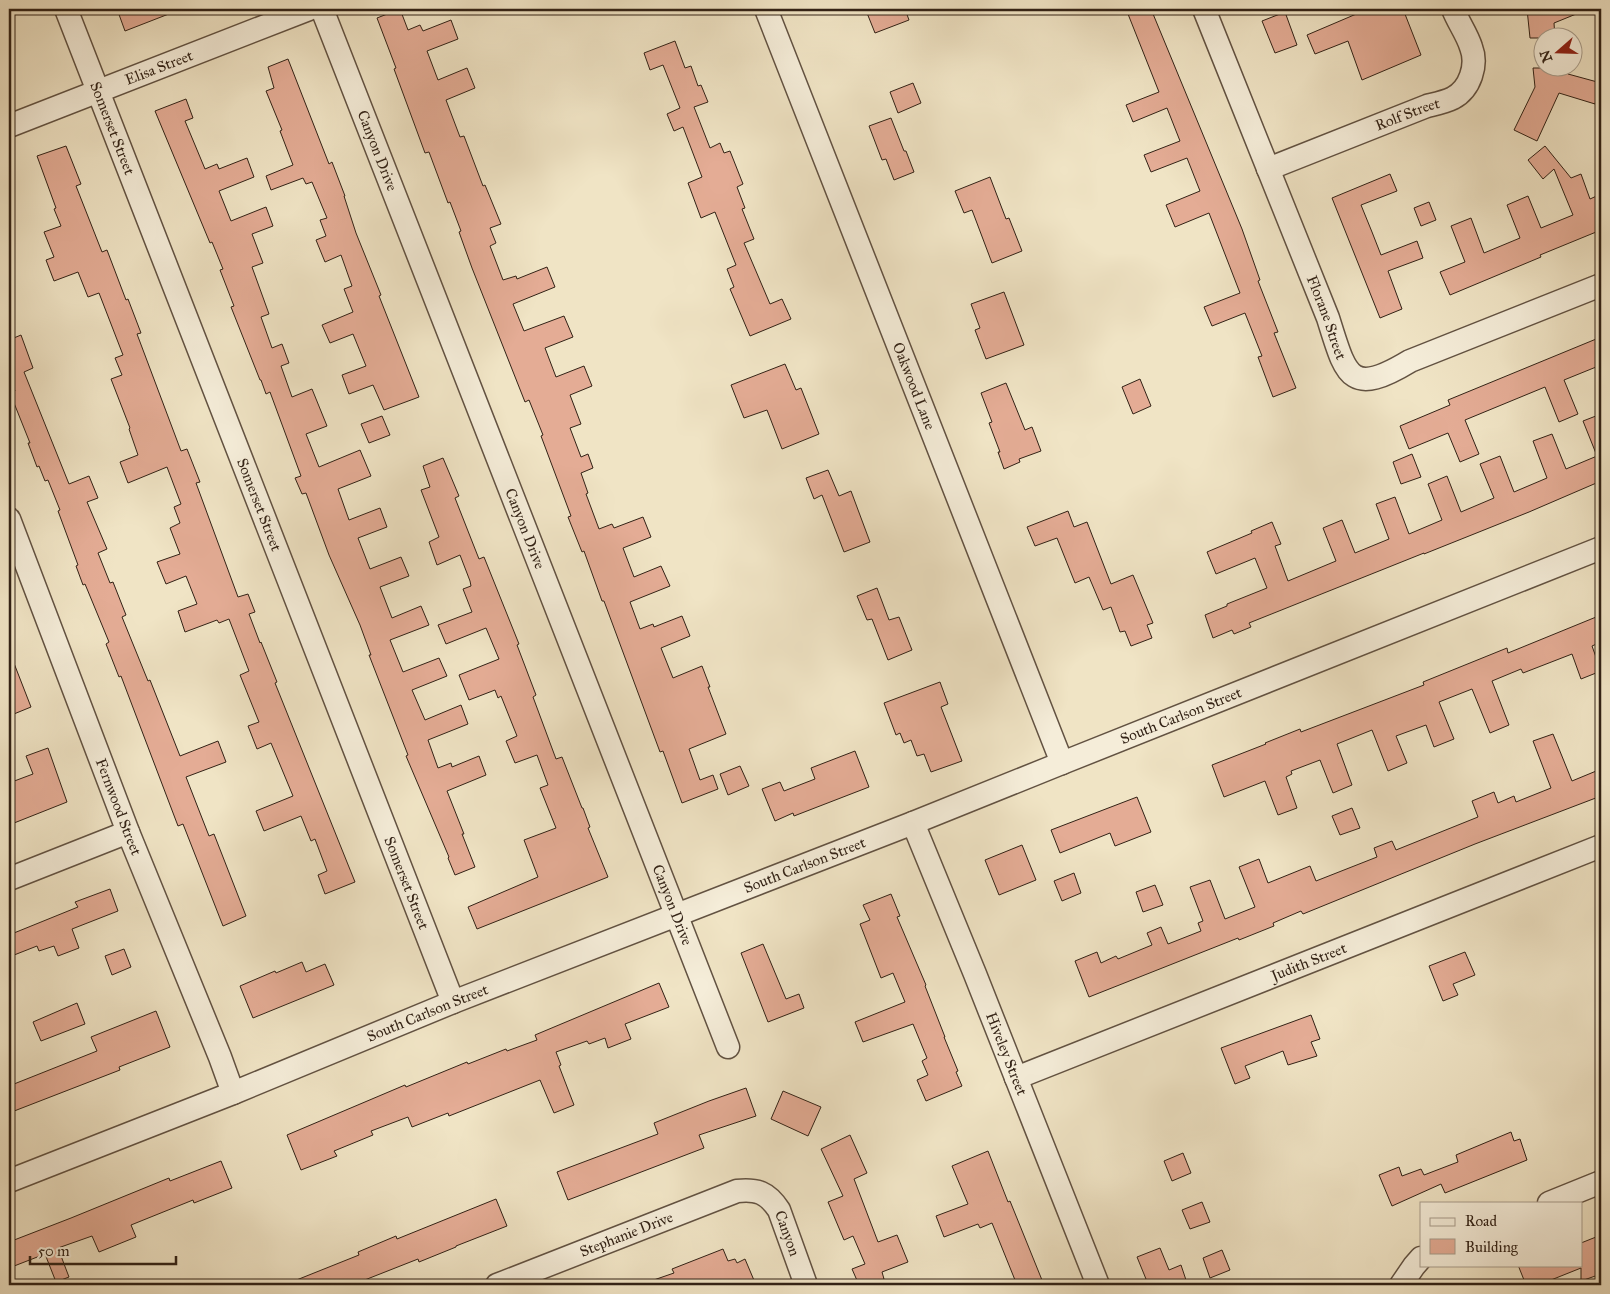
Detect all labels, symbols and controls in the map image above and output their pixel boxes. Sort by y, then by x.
north arrow [1532,28,1582,78]
street label: Elisa Street [123,46,196,89]
text: N [1536,48,1556,65]
street label: Somerset Street [86,79,139,178]
street label: Rolf Street [1373,94,1442,135]
street label: Canyon Drive [353,108,401,193]
street label: Florane Street [1303,273,1350,363]
street label: Oakwood Lane [889,340,939,432]
street label: Somerset Street [233,456,286,554]
street label: Canyon Drive [501,486,549,572]
street label: South Carlson Street [1118,683,1245,748]
street label: Fernwood Street [92,756,146,859]
street label: South Carlson Street [741,833,869,897]
street label: Somerset Street [380,834,433,933]
street label: Canyon Drive [649,862,696,948]
street label: Judith Street [1267,939,1350,987]
street label: South Carlson Street [364,980,491,1046]
street label: Hiveley Street [982,1010,1031,1099]
legend [1420,1202,1582,1266]
street label: Stephanie Drive [577,1208,676,1261]
street label: Canyon [771,1208,804,1259]
text: Road [1465,1212,1497,1230]
scale bar [30,1234,176,1266]
text: Building [1465,1238,1519,1256]
text: 50 m [38,1242,70,1260]

